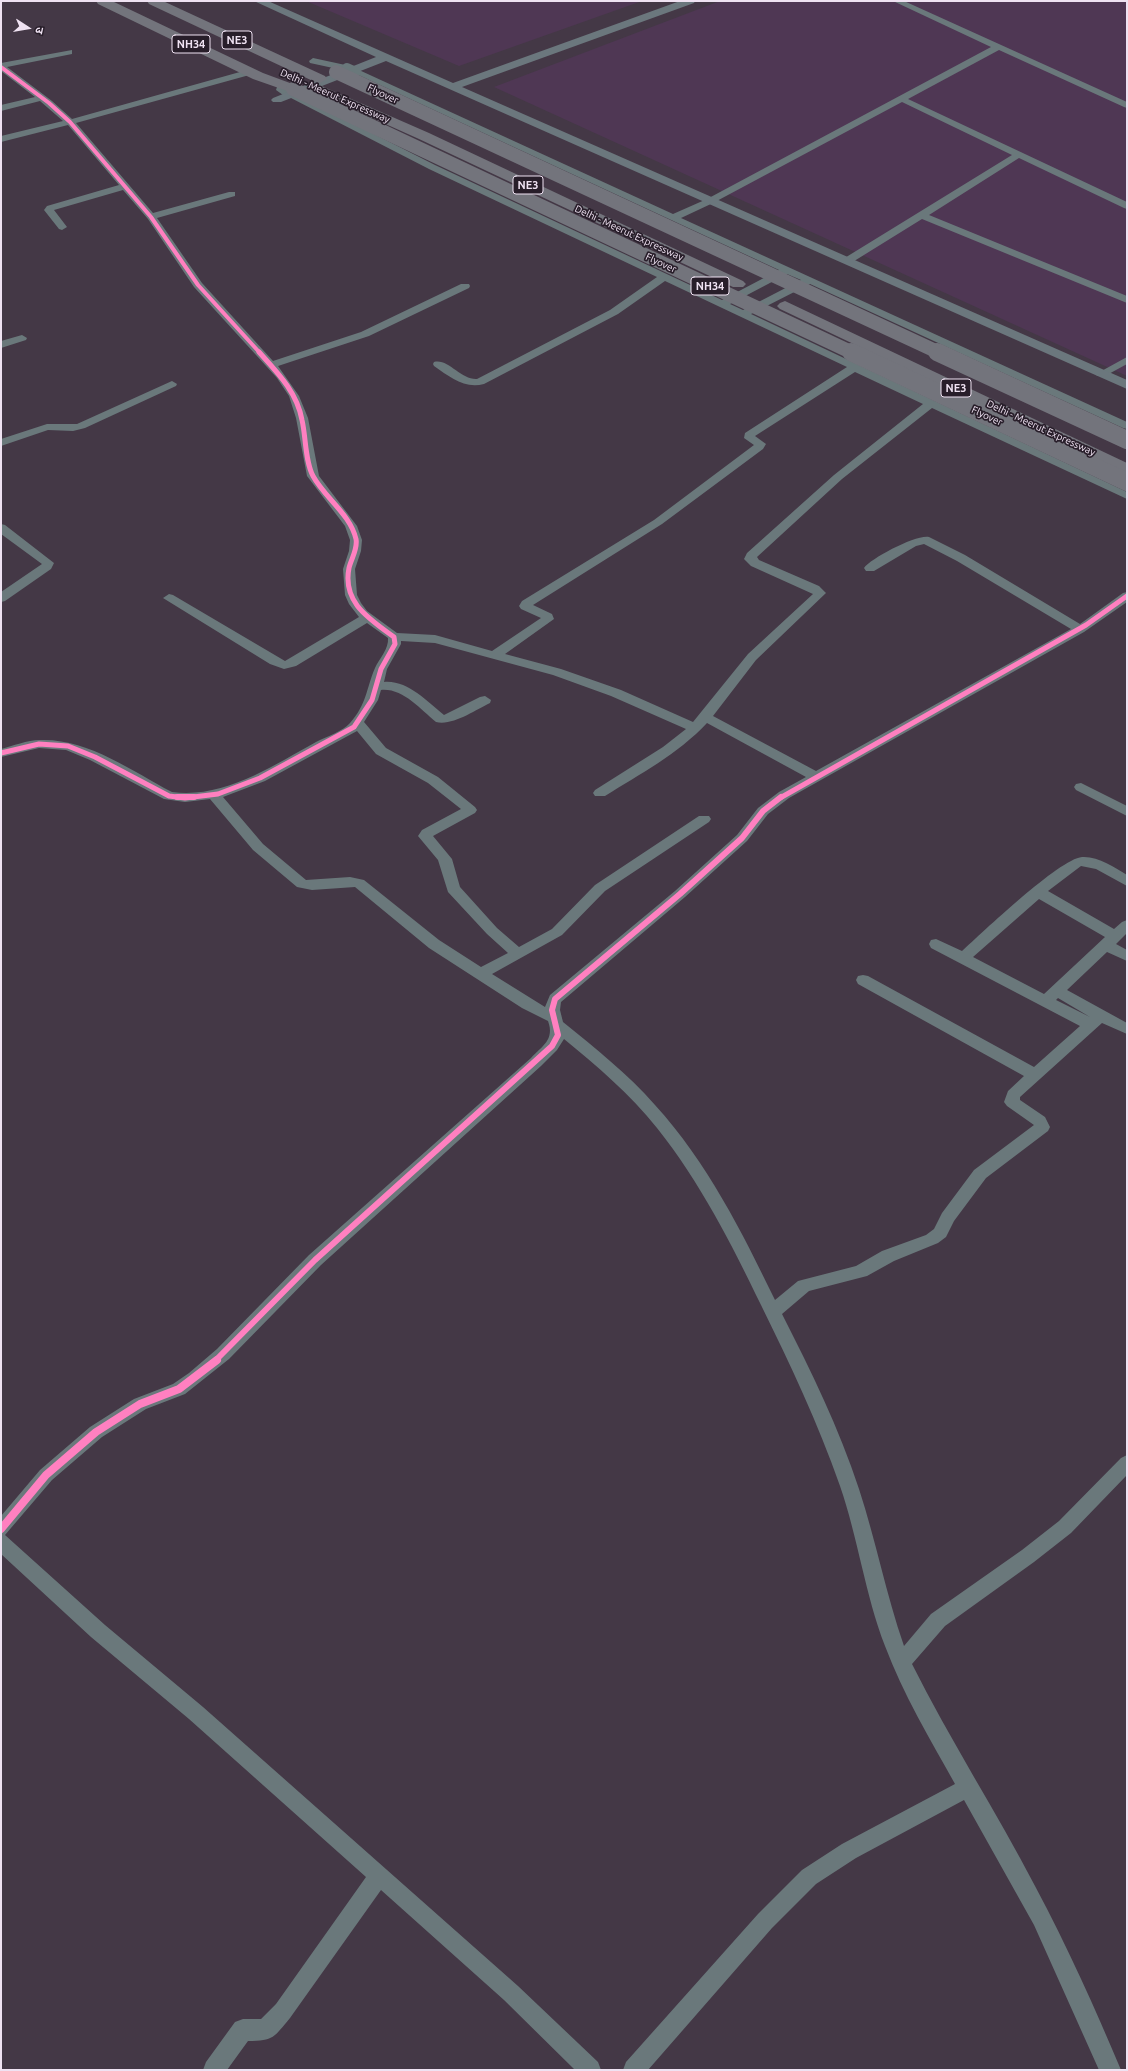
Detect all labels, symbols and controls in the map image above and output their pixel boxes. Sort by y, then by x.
north arrow [8,8,48,48]
text: उ [33,26,46,35]
road number: NE3 [222,31,252,49]
road number: NH34 [172,35,210,53]
street label: Delhi - Meerut Expressway [278,66,392,126]
street label: Flyover [366,82,400,106]
road number: NE3 [513,176,543,194]
street label: Delhi - Meerut Expressway [573,203,685,263]
street label: Flyover [644,251,678,275]
road number: NH34 [691,277,729,295]
road number: NE3 [941,379,971,397]
street label: Delhi - Meerut Expressway [985,398,1097,458]
street label: Flyover [970,404,1004,428]

